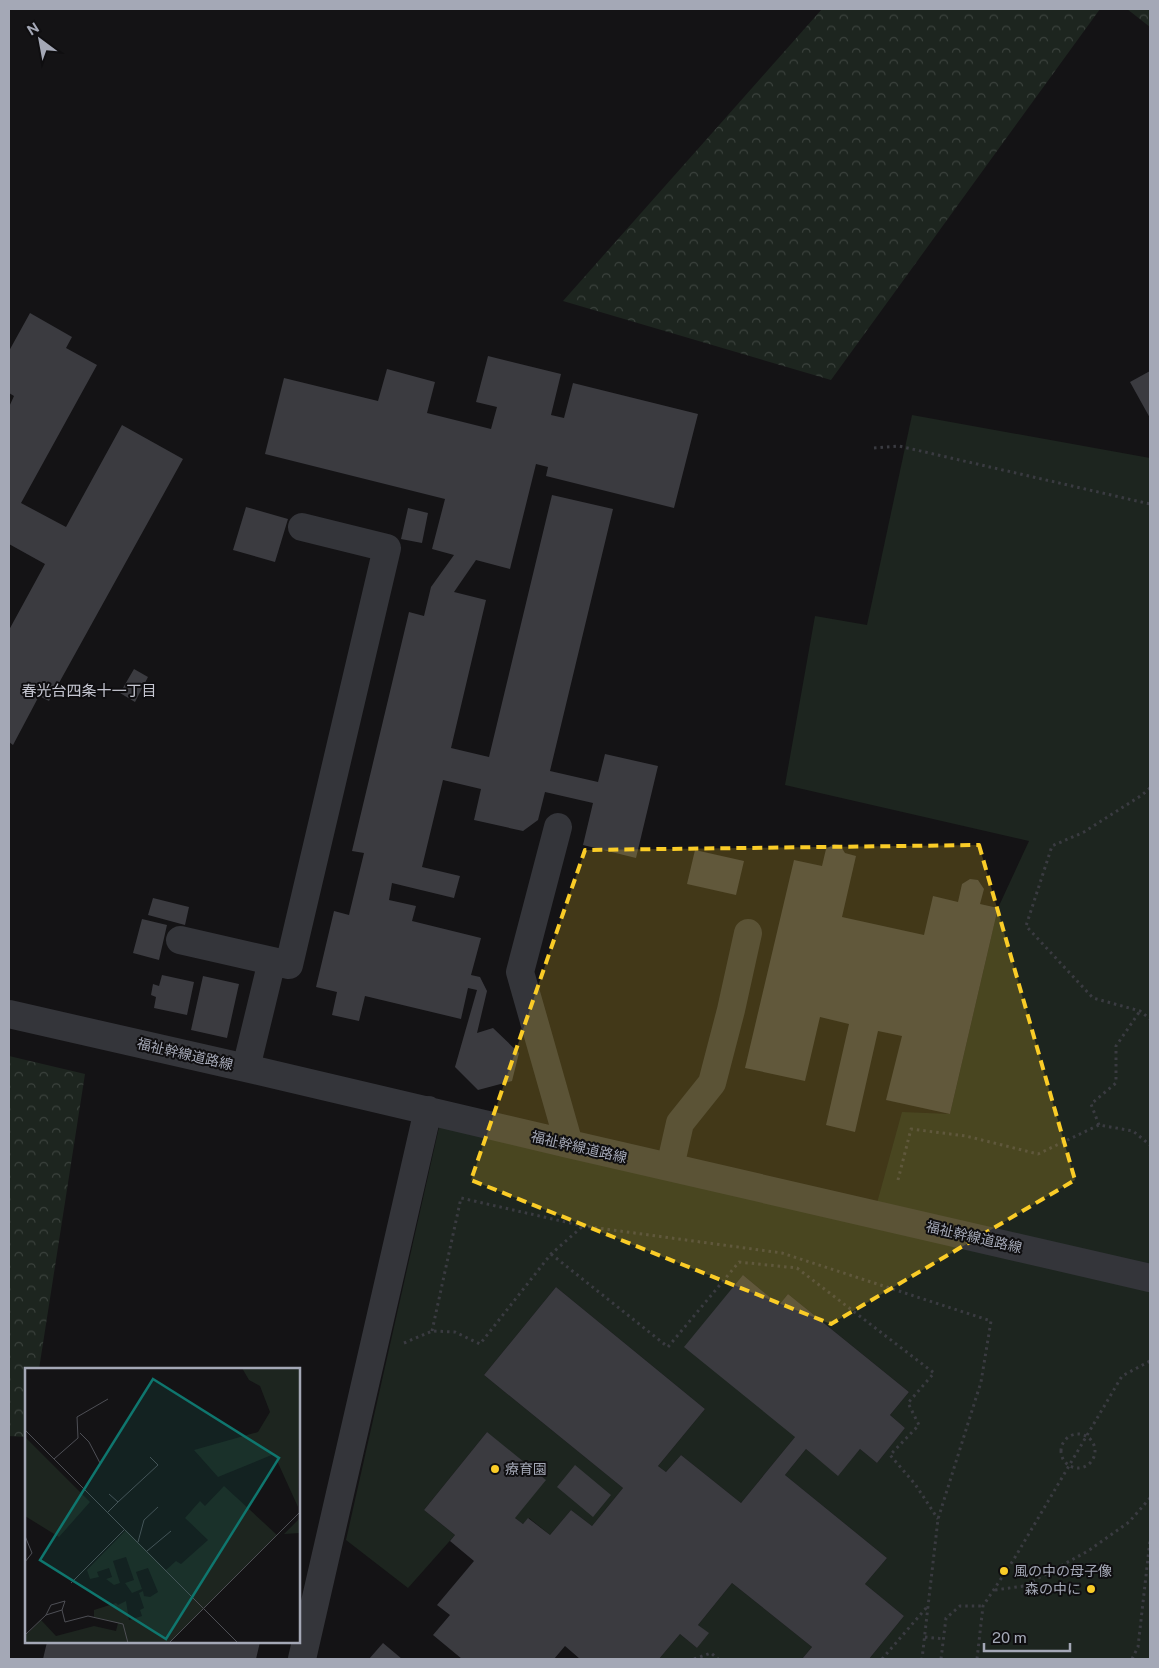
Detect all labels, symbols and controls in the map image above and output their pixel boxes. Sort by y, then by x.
north arrow [15,15,65,65]
text: N [24,19,42,39]
district label: 春光台四条十一丁目 [21,682,157,699]
street label: 福祉幹線道路線 [135,1035,235,1073]
street label: 福祉幹線道路線 [529,1128,629,1166]
street label: 福祉幹線道路線 [924,1218,1024,1256]
inset map [25,1368,300,1643]
place label: 療育園 [505,1461,547,1477]
marker: 療育園 [489,1463,501,1475]
place label: 風の中の母子像 [1014,1563,1112,1579]
marker: 風の中の母子像 [998,1565,1010,1577]
place label: 森の中に [1025,1581,1081,1597]
marker: 森の中に [1085,1583,1097,1595]
scale bar [984,1620,1070,1652]
text: 20 m [992,1629,1027,1646]

